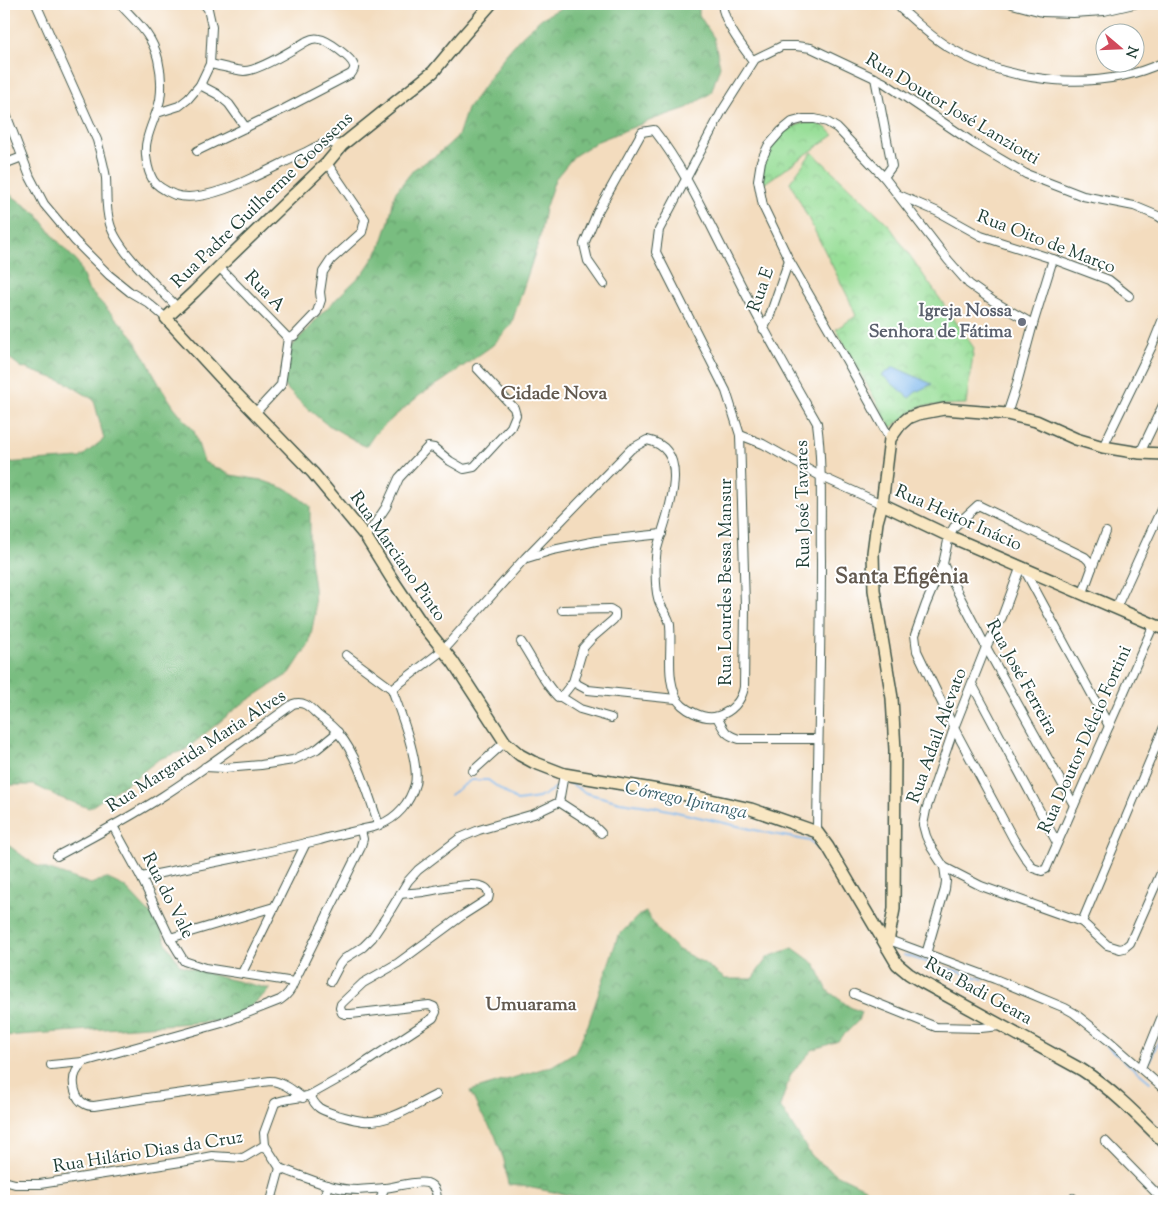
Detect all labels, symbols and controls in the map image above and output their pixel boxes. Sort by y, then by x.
north arrow [1096,22,1146,72]
text: N [1119,43,1142,60]
street label: Rua Doutor José Lanziotti [860,48,1044,172]
street label: Rua Padre Guilherme Goossens [166,107,360,295]
street label: Rua Oito de Março [973,205,1119,281]
street label: Rua E [742,264,782,316]
street label: Rua A [237,265,291,319]
place label: Igreja Nossa Senhora de Fátima [869,299,1013,346]
marker: Igreja Nossa Senhora de Fátima [1016,316,1028,328]
district label: Cidade Nova [501,381,607,408]
street label: Rua José Tavares [790,440,818,568]
street label: Rua Lourdes Bessa Mansur [714,478,740,686]
street label: Rua Heitor Inácio [890,479,1026,559]
street label: Rua Marciano Pinto [342,487,452,627]
district label: Santa Efigênia [835,562,970,594]
street label: Rua José Ferreira [978,615,1064,741]
street label: Rua Doutor Délcio Fortini [1033,642,1139,838]
street label: Rua Adail Alevato [901,665,975,807]
street label: Rua Margarida Maria Alves [102,684,292,820]
water label: Córrego Ipiranga [622,775,750,827]
street label: Rua do Vale [134,848,200,944]
street label: Rua Badi Geara [919,952,1037,1032]
district label: Umuarama [486,992,577,1019]
street label: Rua Hilário Dias da Cruz [51,1125,245,1181]

